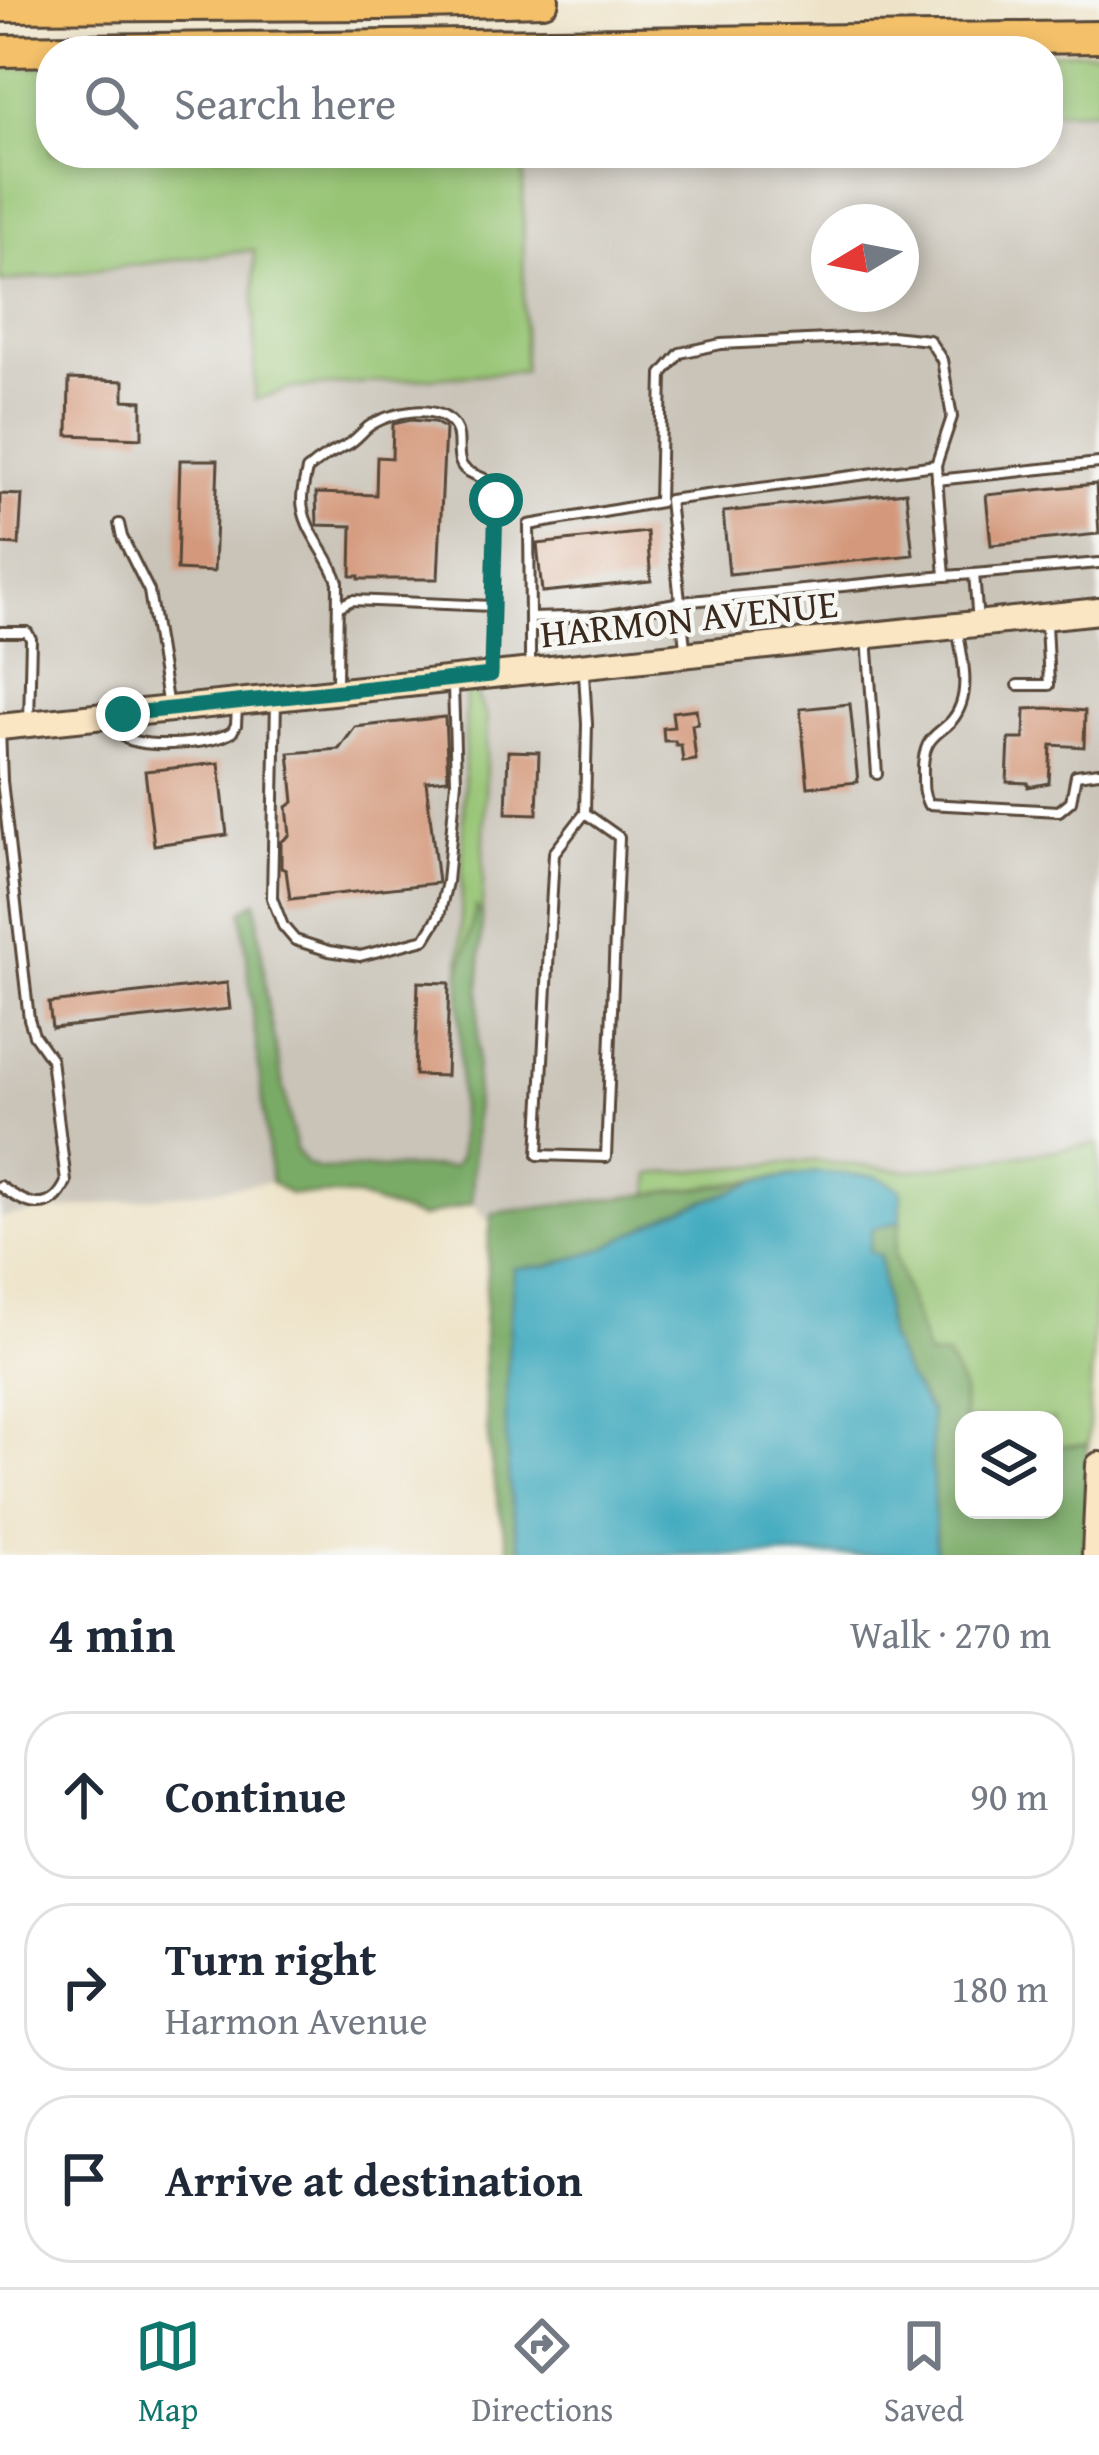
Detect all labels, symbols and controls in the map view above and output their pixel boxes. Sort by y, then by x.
search box [36,36,1063,168]
icon: search [78,69,144,135]
text: Search here [174,70,396,135]
north arrow [811,204,919,312]
route start [469,473,523,527]
street label: HARMON AVENUE [538,574,840,661]
route end [96,687,150,741]
map controls [955,1411,1063,1519]
button: layers [955,1411,1063,1519]
text: 4 min [48,1596,175,1671]
text: Walk · 270 m [850,1605,1051,1662]
icon: ahead [51,1762,117,1828]
text: Continue [165,1763,346,1828]
text: 90 m [970,1767,1048,1824]
text: Turn right [165,1926,377,1991]
icon: right [51,1954,117,2020]
text: 180 m [951,1959,1048,2016]
text: Harmon Avenue [165,1991,427,2048]
icon: arrive [51,2146,117,2212]
text: Arrive at destination [165,2147,583,2212]
tab: Map [135,2313,201,2433]
tab: Directions [472,2313,613,2433]
tab: Saved [884,2313,964,2433]

